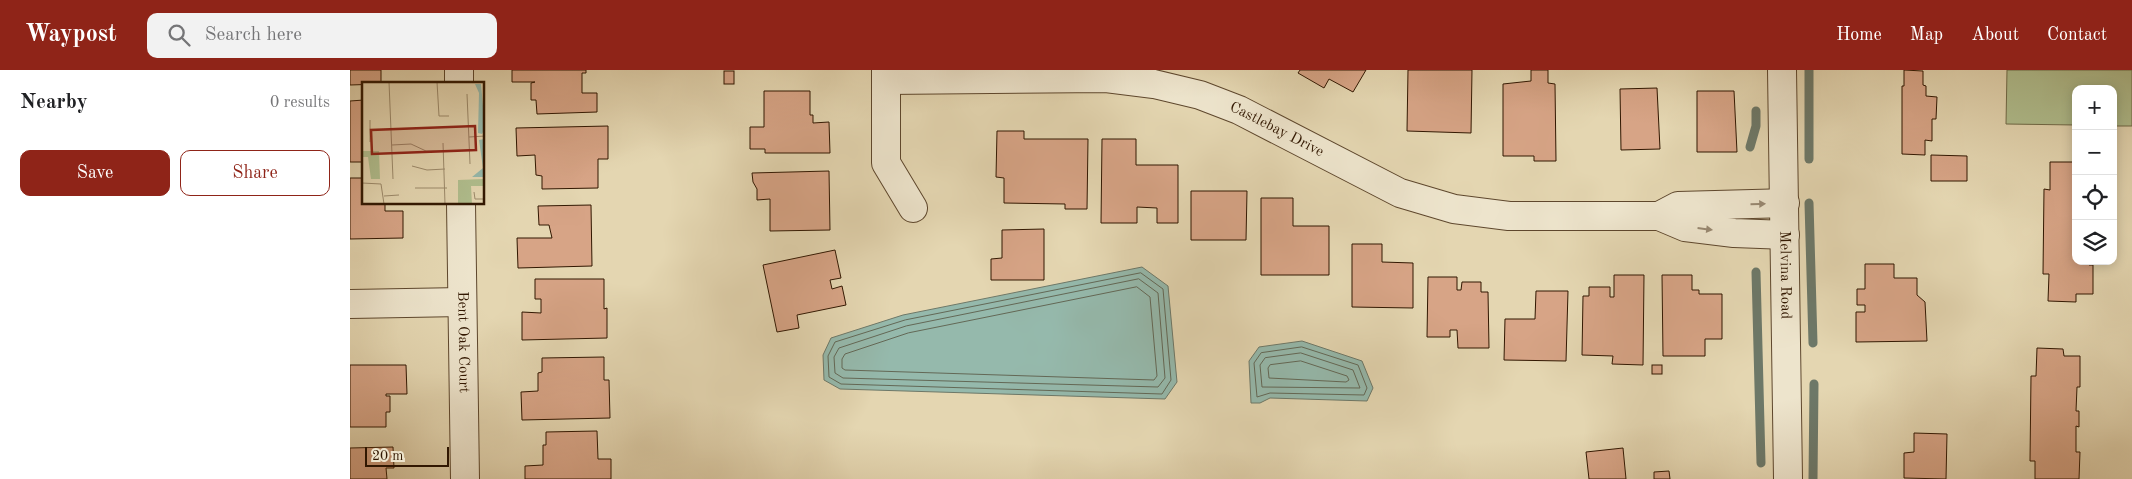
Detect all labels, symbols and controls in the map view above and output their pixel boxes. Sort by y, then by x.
search box [147,13,497,58]
icon: search [165,21,193,49]
text: Waypost [25,23,117,47]
text: Search here [205,26,302,45]
text: Home [1836,26,1882,44]
text: Map [1910,26,1943,44]
text: About [1971,26,2019,44]
text: Contact [2047,26,2107,44]
inset map [362,82,485,205]
map controls [2072,85,2117,265]
button: + [2072,85,2117,130]
text: Nearby [20,92,88,113]
text: 0 results [270,95,330,111]
street label: Castlebay Drive [1228,100,1326,160]
button: − [2072,130,2117,175]
button: Save [20,150,170,196]
button: Share [180,150,330,196]
button: locate [2072,175,2117,220]
one-way arrow [1750,200,1766,208]
button: layers [2072,220,2117,265]
one-way arrow [1698,225,1714,233]
street label: Melvina Road [1777,230,1793,320]
street label: Bent Oak Court [455,291,471,393]
scale bar [365,444,449,467]
text: 20 m [372,449,403,463]

